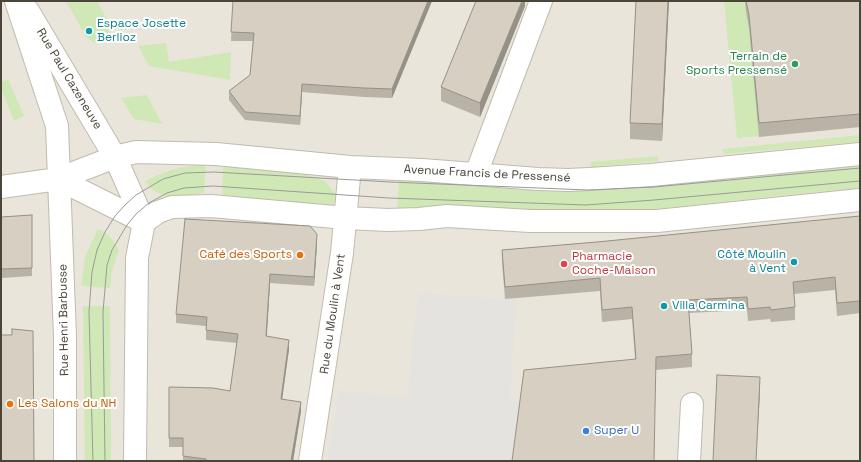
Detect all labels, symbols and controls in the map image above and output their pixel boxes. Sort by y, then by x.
place label: Espace Josette Berlioz [97,17,186,45]
street label: Rue Paul Cazeneuve [33,26,105,132]
marker: Espace Josette Berlioz [84,26,94,36]
place label: Terrain de Sports Pressensé [686,50,787,78]
marker: Terrain de Sports Pressensé [790,59,800,69]
street label: Avenue Francis de Pressensé [403,162,571,186]
place label: Café des Sports [199,248,292,262]
place label: Côté Moulin à Vent [717,248,786,276]
marker: Café des Sports [295,250,305,260]
place label: Pharmacie Coche-Maison [572,250,656,278]
street label: Rue du Moulin à Vent [317,253,349,375]
marker: Côté Moulin à Vent [789,257,799,267]
marker: Pharmacie Coche-Maison [559,259,569,269]
street label: Rue Henri Barbusse [56,264,72,376]
place label: Villa Carmina [672,299,745,313]
marker: Villa Carmina [659,301,669,311]
place label: Les Salons du NH [18,397,116,411]
marker: Les Salons du NH [5,399,15,409]
place label: Super U [594,424,639,438]
marker: Super U [581,426,591,436]

